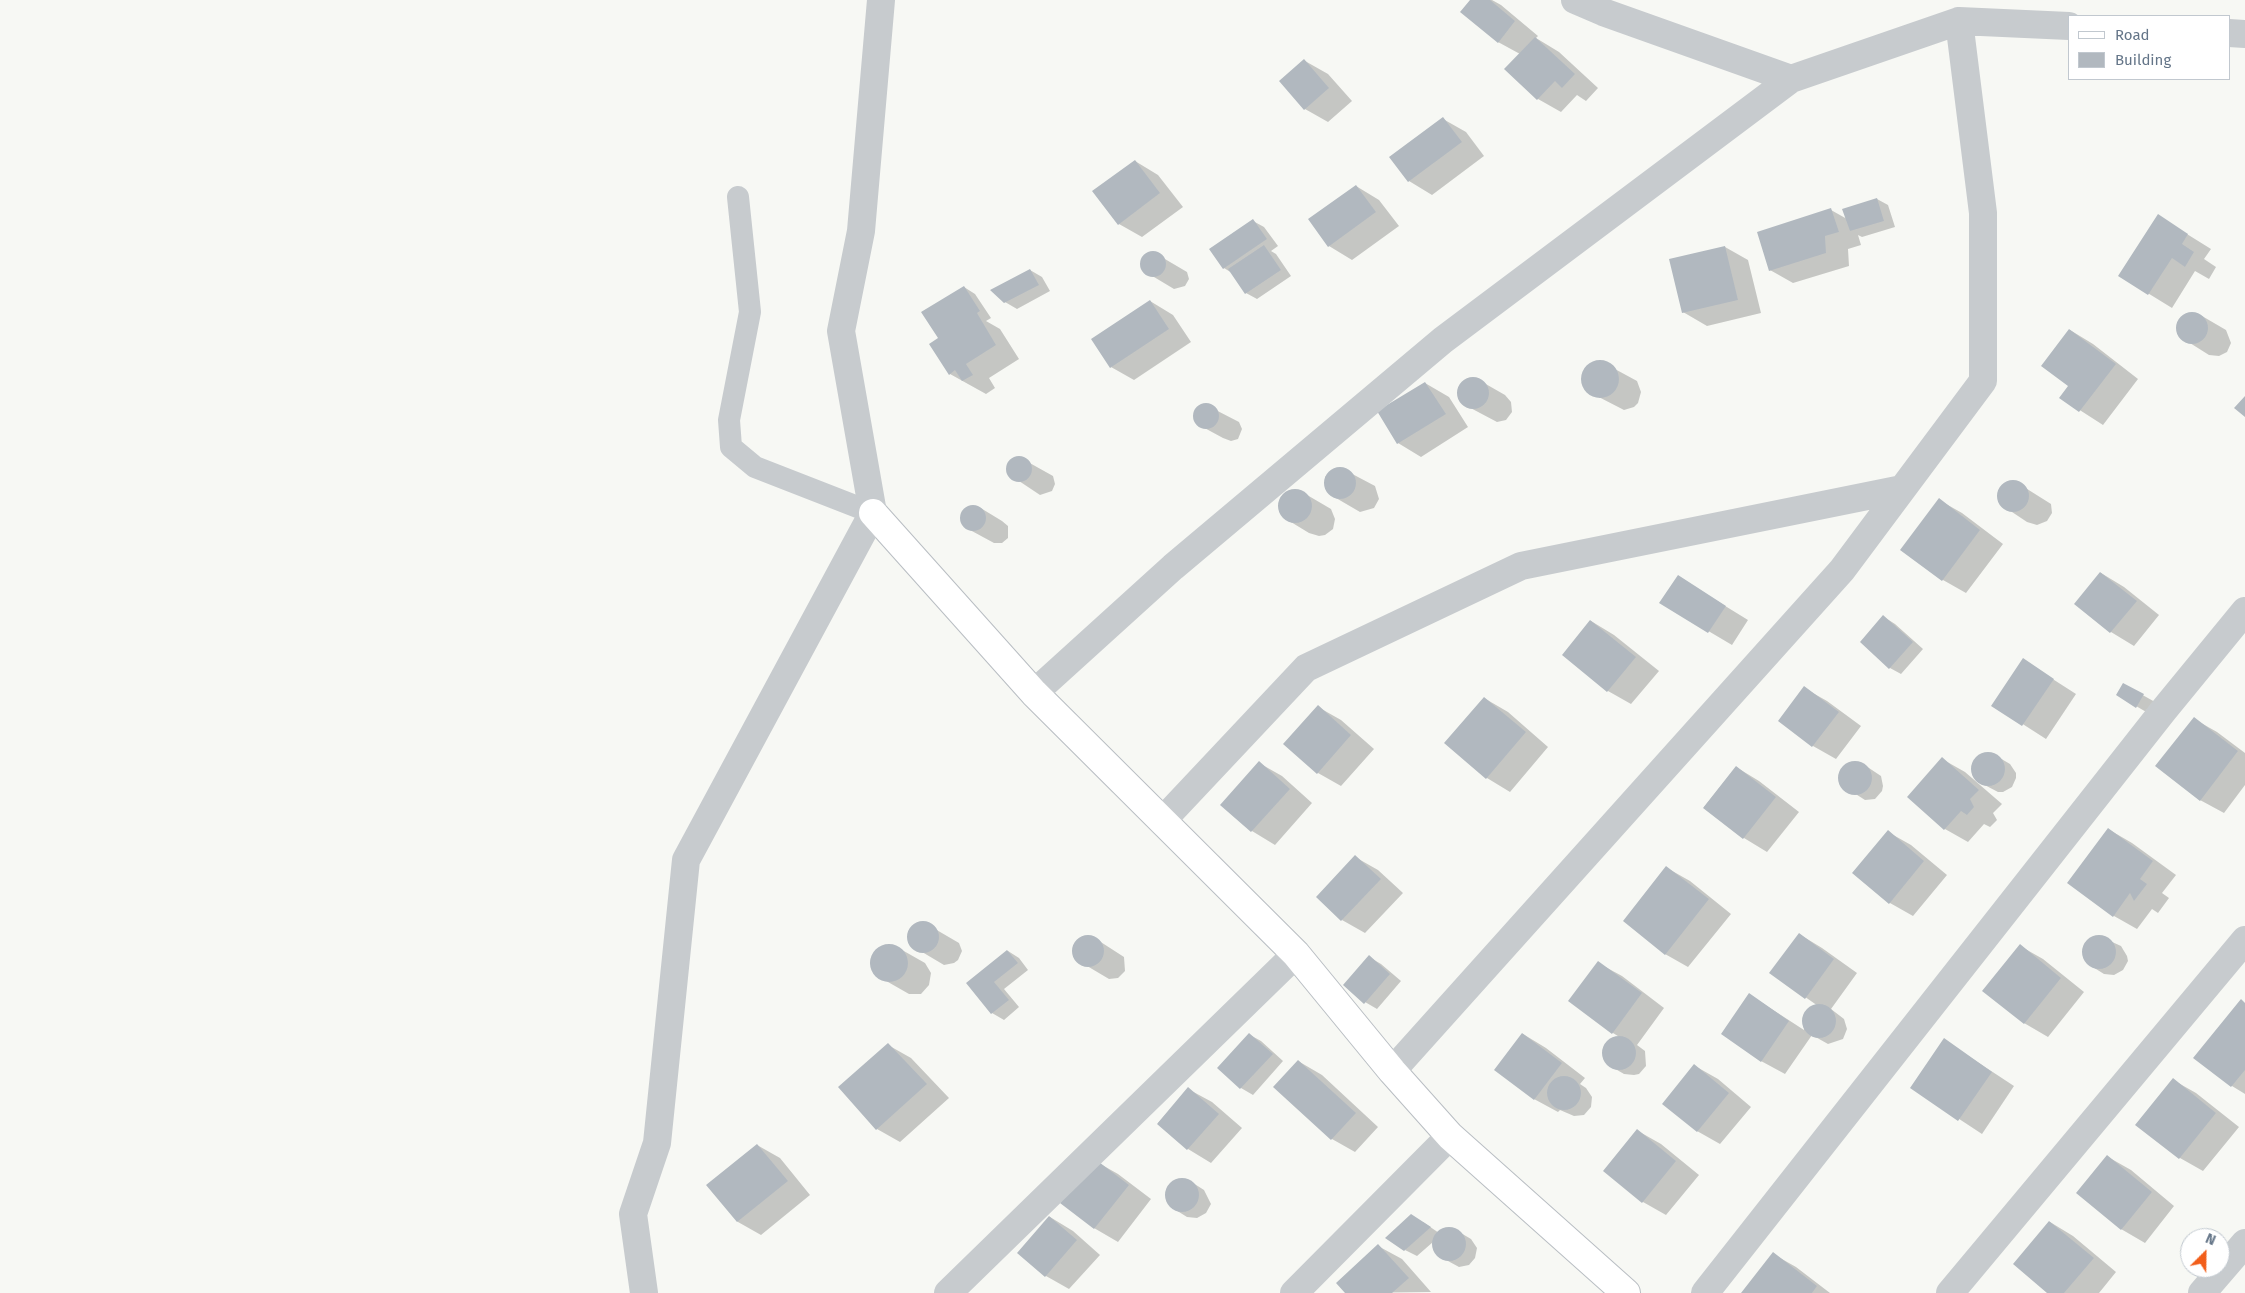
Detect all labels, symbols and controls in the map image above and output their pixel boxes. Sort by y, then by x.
legend [2068,15,2230,80]
text: Road [2115,26,2150,44]
text: Building [2115,51,2171,69]
north arrow [2180,1228,2230,1278]
text: N [2203,1230,2218,1249]

